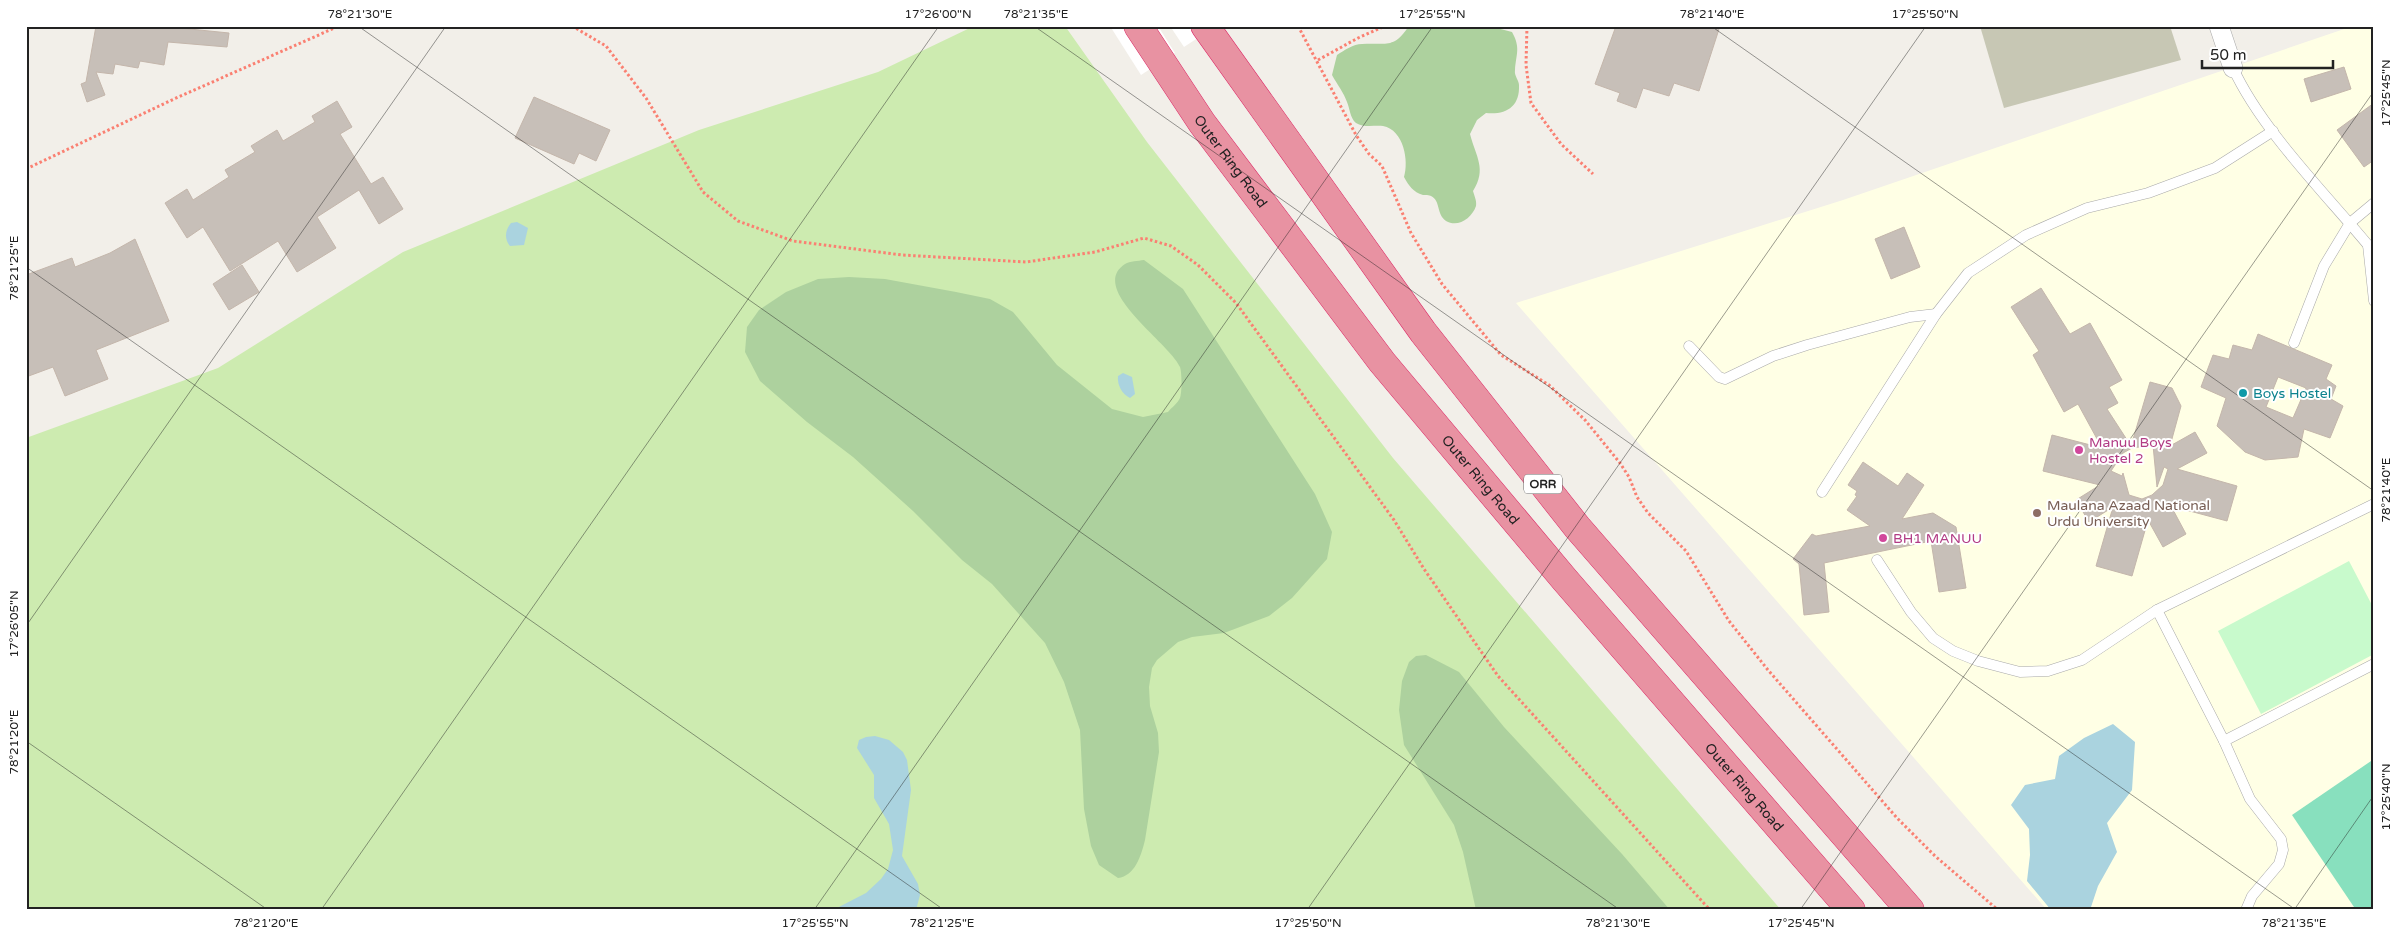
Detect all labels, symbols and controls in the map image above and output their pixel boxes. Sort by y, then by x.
text: 78°21'30"E [327,7,393,21]
text: 17°26'00"N [904,7,972,21]
text: 78°21'35"E [1003,7,1069,21]
text: 17°25'55"N [1398,7,1466,21]
text: 78°21'40"E [1679,7,1745,21]
text: 17°25'50"N [1891,7,1959,21]
scale bar [2202,38,2334,70]
text: 50 m [2210,46,2247,64]
text: 17°25'45"N [2379,59,2393,127]
street label: Outer Ring Road [1190,112,1271,211]
text: 78°21'25"E [7,235,21,301]
place label: Boys Hostel [2253,385,2331,402]
marker: Boys Hostel [2237,387,2249,399]
street label: Outer Ring Road [1438,431,1523,528]
place label: Manuu Boys Hostel 2 [2089,434,2172,467]
marker: Manuu Boys Hostel 2 [2073,444,2085,456]
text: 78°21'40"E [2379,457,2393,523]
road number: ORR [1524,474,1562,494]
place label: Maulana Azaad National Urdu University [2047,497,2210,530]
marker: Maulana Azaad National Urdu University [2031,507,2043,519]
place label: BH1 MANUU [1893,530,1982,547]
marker: BH1 MANUU [1877,532,1889,544]
text: 17°26'05"N [7,590,21,658]
text: 78°21'20"E [7,709,21,775]
street label: Outer Ring Road [1701,739,1787,835]
text: 17°25'40"N [2379,763,2393,831]
text: 78°21'20"E [233,916,299,930]
text: 17°25'55"N [781,916,849,930]
text: 78°21'25"E [909,916,975,930]
text: 17°25'50"N [1274,916,1342,930]
text: 78°21'30"E [1585,916,1651,930]
text: 17°25'45"N [1767,916,1835,930]
text: 78°21'35"E [2261,916,2327,930]

